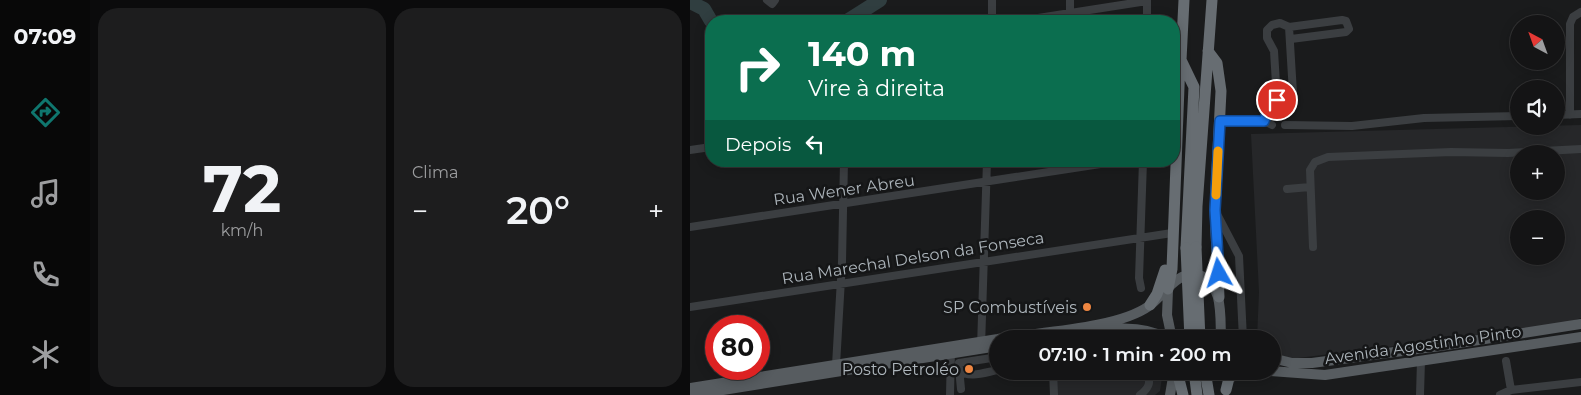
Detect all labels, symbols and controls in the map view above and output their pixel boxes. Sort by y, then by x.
north arrow [1510,15,1565,70]
map controls [1510,15,1565,265]
text: 07:09 [14,23,76,50]
text: 140 m [808,32,916,75]
icon: right [725,35,790,100]
text: Vire à direita [808,75,945,102]
pin [1256,79,1298,121]
button: sound [1510,80,1565,135]
icon: arrive [1263,86,1291,114]
icon: directions [28,95,63,130]
icon: left [801,130,829,158]
text: Depois [725,133,791,156]
button: + [1510,145,1565,200]
text: 72 [203,149,281,228]
text: Clima [412,163,458,182]
street label: Rua Wener Abreu [772,171,916,209]
icon: music [28,176,63,211]
text: 20° [506,187,570,234]
text: − [412,194,428,228]
text: + [648,194,664,228]
button: − [1510,210,1565,265]
text: km/h [221,221,263,240]
street label: Rua Marechal Delson da Fonseca [780,228,1046,288]
position arrow [1192,246,1244,298]
icon: phone [28,257,63,292]
place label: SP Combustíveis [943,298,1077,317]
marker: SP Combustíveis [1081,301,1093,313]
speed limit sign: 80 [705,315,770,380]
street label: Avenida Agostinho Pinto [1323,322,1523,368]
icon: climate [28,337,63,372]
text: 07:10 · 1 min · 200 m [1038,343,1232,366]
place label: Posto Petroléo [842,360,959,379]
marker: Posto Petroléo [963,363,975,375]

